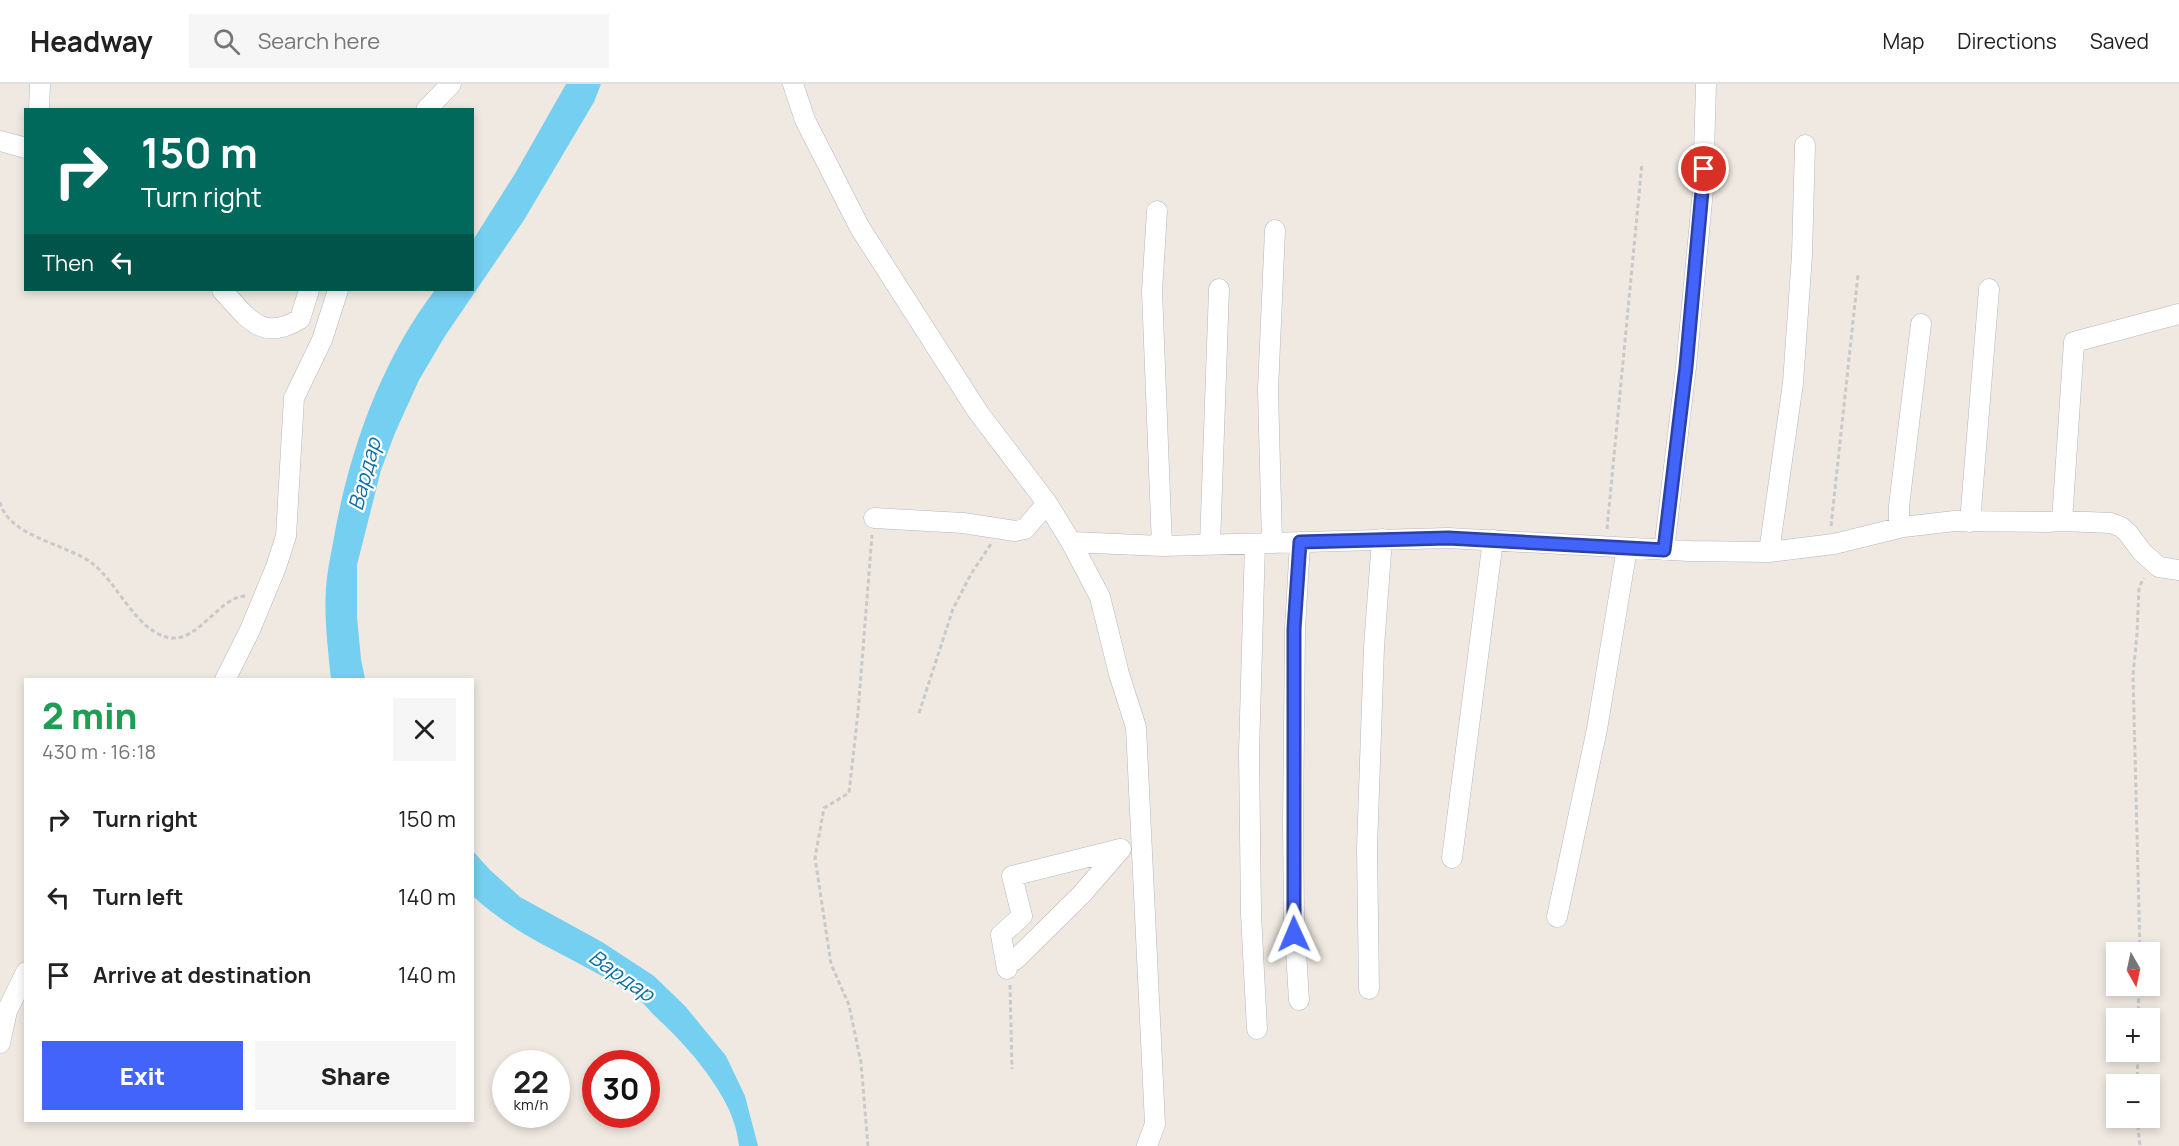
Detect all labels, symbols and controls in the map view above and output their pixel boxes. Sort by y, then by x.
search box [189,14,609,68]
text: Headway [30,22,153,60]
icon: search [210,25,243,58]
text: Search here [258,26,380,56]
text: Map [1883,27,1924,55]
text: Directions [1957,27,2057,55]
text: Saved [2090,27,2149,55]
text: 150 m [141,123,258,181]
icon: right [42,132,120,210]
pin [1678,143,1729,194]
icon: arrive [1687,152,1720,185]
text: Turn right [141,178,262,215]
icon: left [106,246,139,279]
text: Then [42,248,94,278]
water label: Вардар [341,433,387,513]
text: 2 min [42,691,137,740]
button: close [393,698,456,761]
text: 430 m · 16:18 [42,738,156,765]
icon: right [42,803,75,836]
text: Turn right [93,804,198,834]
text: 150 m [398,804,456,834]
icon: left [42,881,75,914]
text: Turn left [93,882,183,912]
text: 140 m [398,882,456,912]
position arrow [1262,902,1326,966]
water label: Вардар [584,942,661,1008]
north arrow [2106,942,2160,996]
map controls [2106,942,2160,1128]
icon: arrive [42,959,75,992]
text: Arrive at destination [93,960,311,990]
text: 140 m [398,960,456,990]
button: + [2106,1008,2160,1062]
button: Exit [42,1041,243,1110]
button: Share [255,1041,456,1110]
speed limit sign: 30 [582,1050,660,1128]
text: 22 [513,1061,549,1102]
button: − [2106,1074,2160,1128]
text: km/h [514,1094,548,1115]

